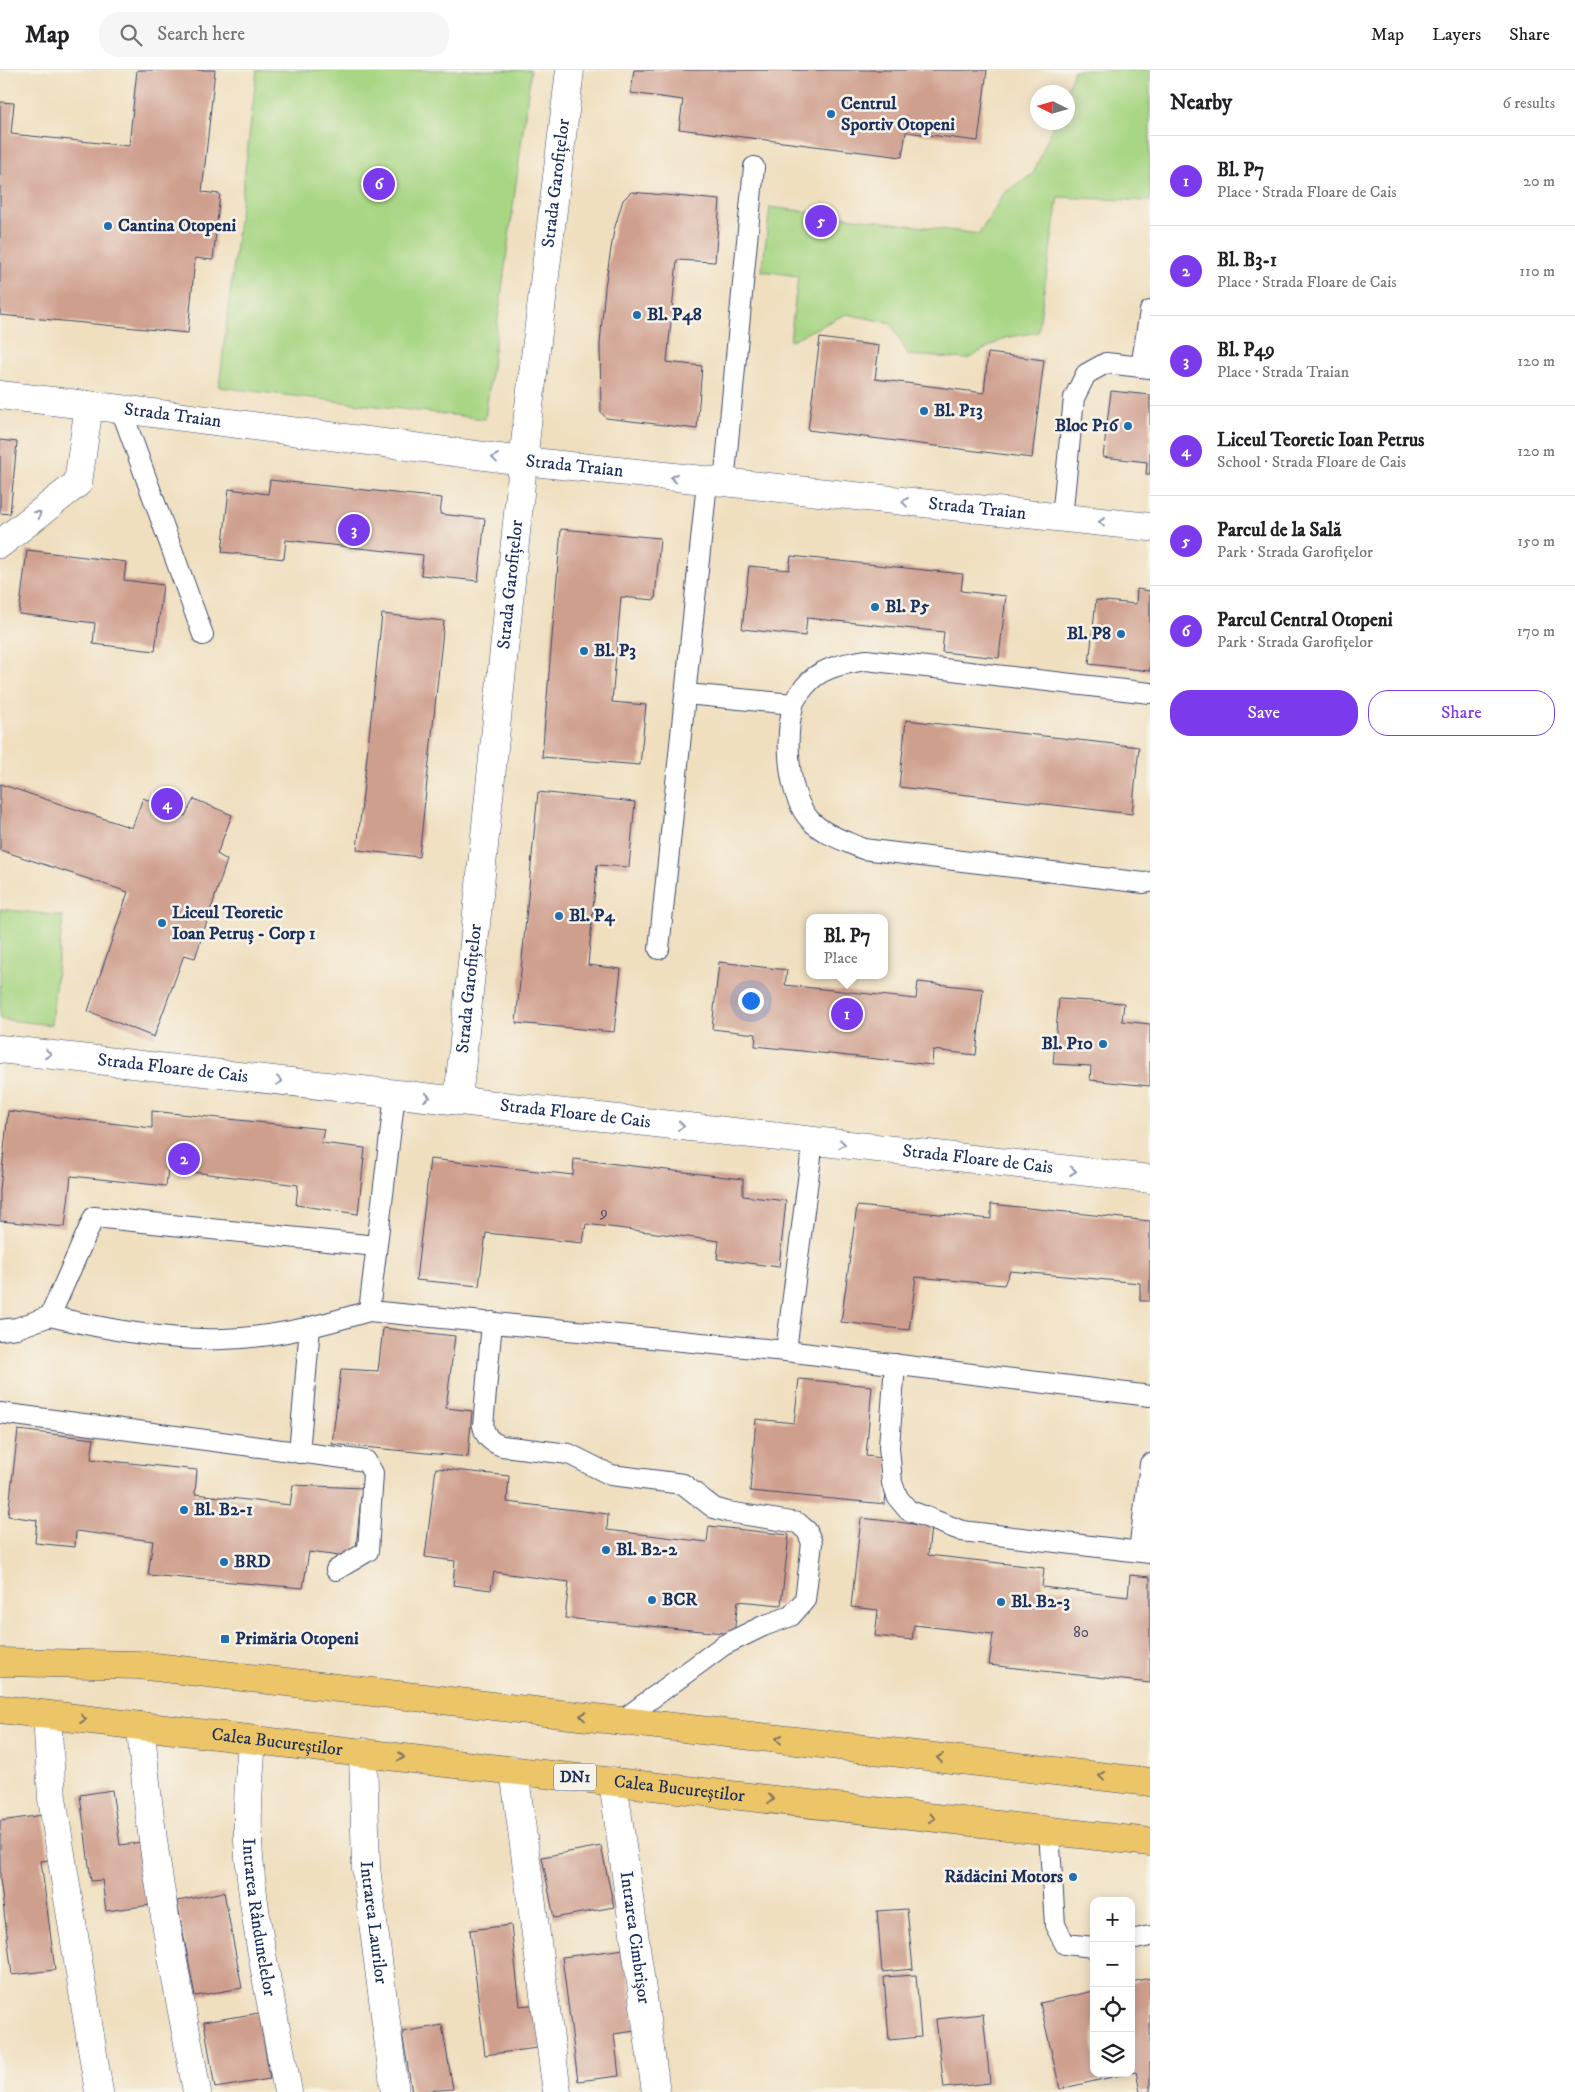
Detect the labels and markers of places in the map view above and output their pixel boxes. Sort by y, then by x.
place label: Centrul Sportiv Otopeni [841,93,955,136]
marker: Centrul Sportiv Otopeni [825,108,837,120]
pin: 6 [363,165,395,203]
pin: 5 [805,202,837,240]
place label: Cantina Otopeni [118,215,236,237]
marker: Cantina Otopeni [102,220,114,232]
place label: Bl. P48 [647,304,702,326]
marker: Bl. P48 [631,309,643,321]
place label: Bl. P13 [934,400,983,422]
marker: Bl. P13 [918,405,930,417]
place label: Bloc P16 [1055,415,1120,437]
marker: Bloc P16 [1122,420,1134,432]
pin: 3 [338,511,370,549]
place label: Bl. P5 [885,596,929,618]
marker: Bl. P5 [869,601,881,613]
place label: Bl. P8 [1067,623,1111,645]
marker: Bl. P8 [1115,628,1127,640]
place label: Bl. P3 [594,640,636,662]
marker: Bl. P3 [578,645,590,657]
pin: 4 [151,785,183,823]
place label: Liceul Teoretic Ioan Petruș - Corp 1 [172,902,316,945]
place label: Bl. P4 [569,905,615,927]
marker: Bl. P4 [553,910,565,922]
marker: Liceul Teoretic Ioan Petruș - Corp 1 [156,917,168,929]
pin: 1 [831,995,863,1033]
place label: Bl. P10 [1041,1033,1093,1055]
marker: Bl. P10 [1097,1038,1109,1050]
pin: 2 [168,1140,200,1178]
place label: Bl. B2-1 [194,1499,253,1521]
marker: Bl. B2-1 [178,1504,190,1516]
place label: Bl. B2-2 [616,1539,678,1561]
marker: Bl. B2-2 [600,1544,612,1556]
place label: BRD [234,1551,271,1573]
marker: BRD [218,1556,230,1568]
place label: BCR [662,1589,698,1611]
place label: Bl. B2-3 [1011,1591,1070,1613]
marker: BCR [646,1594,658,1606]
marker: Bl. B2-3 [995,1596,1007,1608]
place label: Primăria Otopeni [235,1628,359,1650]
marker: Primăria Otopeni [219,1633,231,1645]
place label: Rădăcini Motors [944,1866,1063,1888]
marker: Rădăcini Motors [1067,1871,1079,1883]

